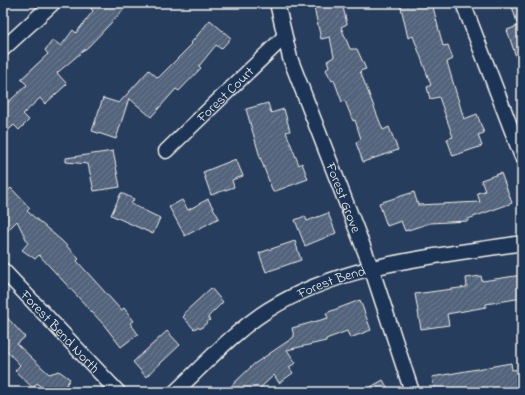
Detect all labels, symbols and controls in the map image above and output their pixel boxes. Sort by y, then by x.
street label: Forest Court [192,62,260,129]
street label: Forest Grove [319,159,366,237]
street label: Forest Bend [293,261,368,305]
street label: Forest Bend North [14,285,104,378]

